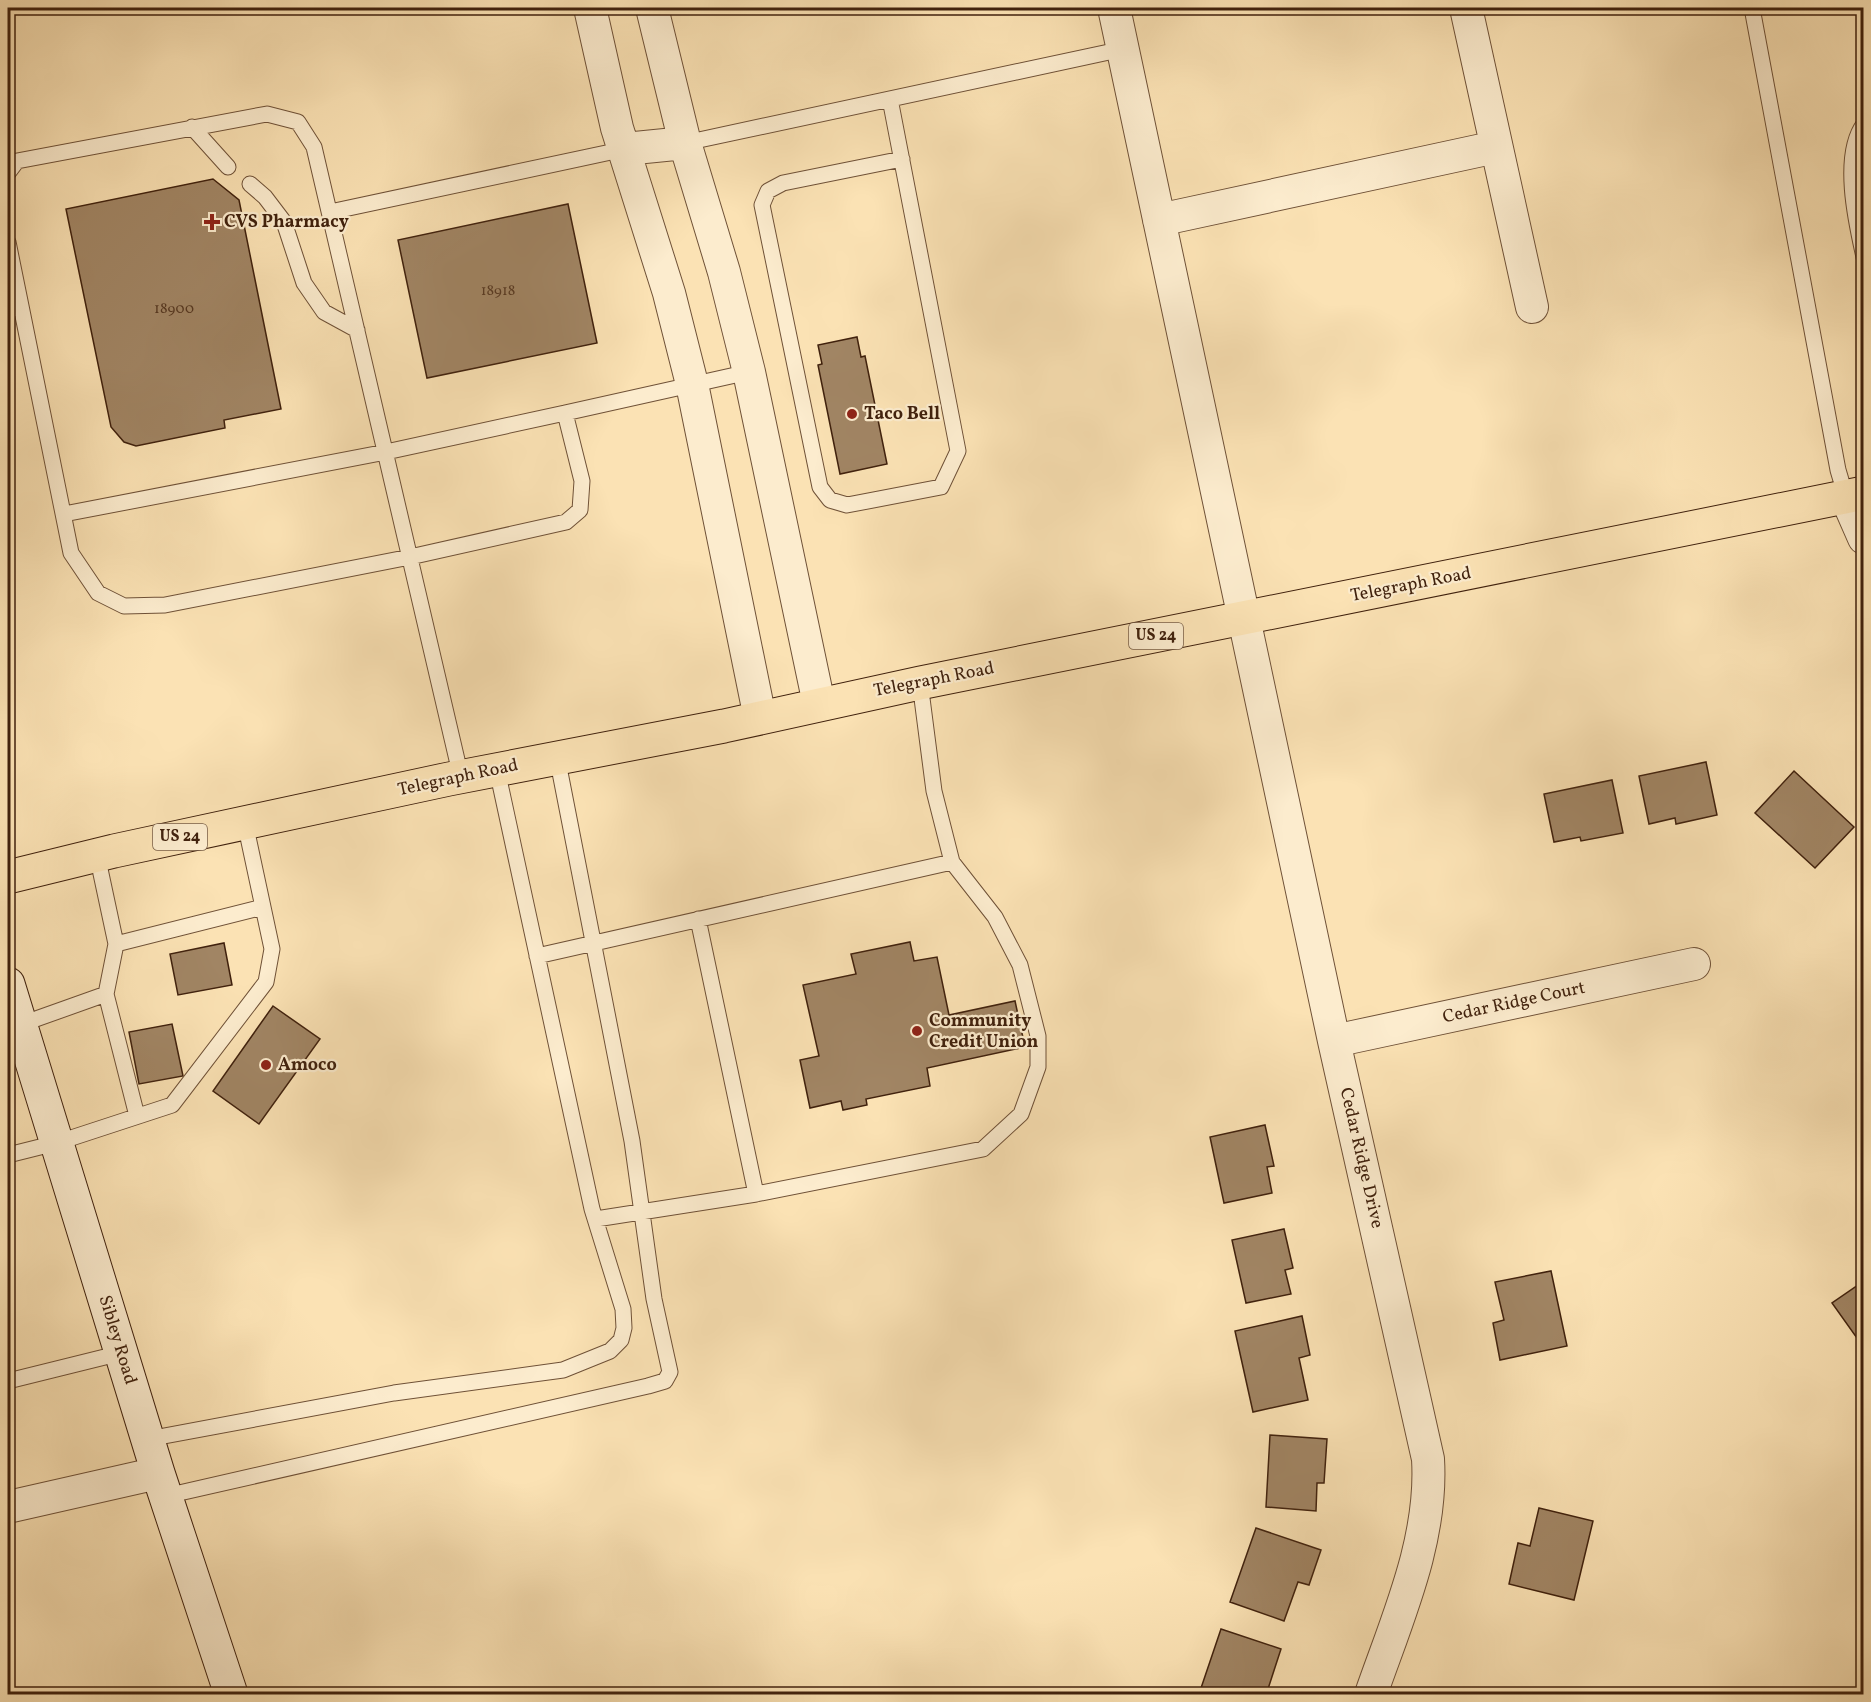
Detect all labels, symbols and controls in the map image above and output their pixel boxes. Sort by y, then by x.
place label: CVS Pharmacy [224,210,349,235]
marker: CVS Pharmacy [205,215,219,229]
house number: 18918 [481,281,515,302]
house number: 18900 [154,299,194,320]
place label: Taco Bell [864,402,940,427]
marker: Taco Bell [845,407,859,421]
street label: Telegraph Road [1348,561,1474,609]
road number: US 24 [1129,623,1183,649]
street label: Telegraph Road [871,656,997,704]
street label: Telegraph Road [395,753,521,803]
road number: US 24 [153,824,207,850]
street label: Cedar Ridge Court [1440,976,1588,1030]
place label: Community Credit Union [929,1009,1038,1055]
marker: Community Credit Union [910,1024,924,1038]
place label: Amoco [278,1053,337,1078]
marker: Amoco [259,1058,273,1072]
street label: Cedar Ridge Drive [1333,1085,1389,1231]
street label: Sibley Road [92,1292,142,1388]

